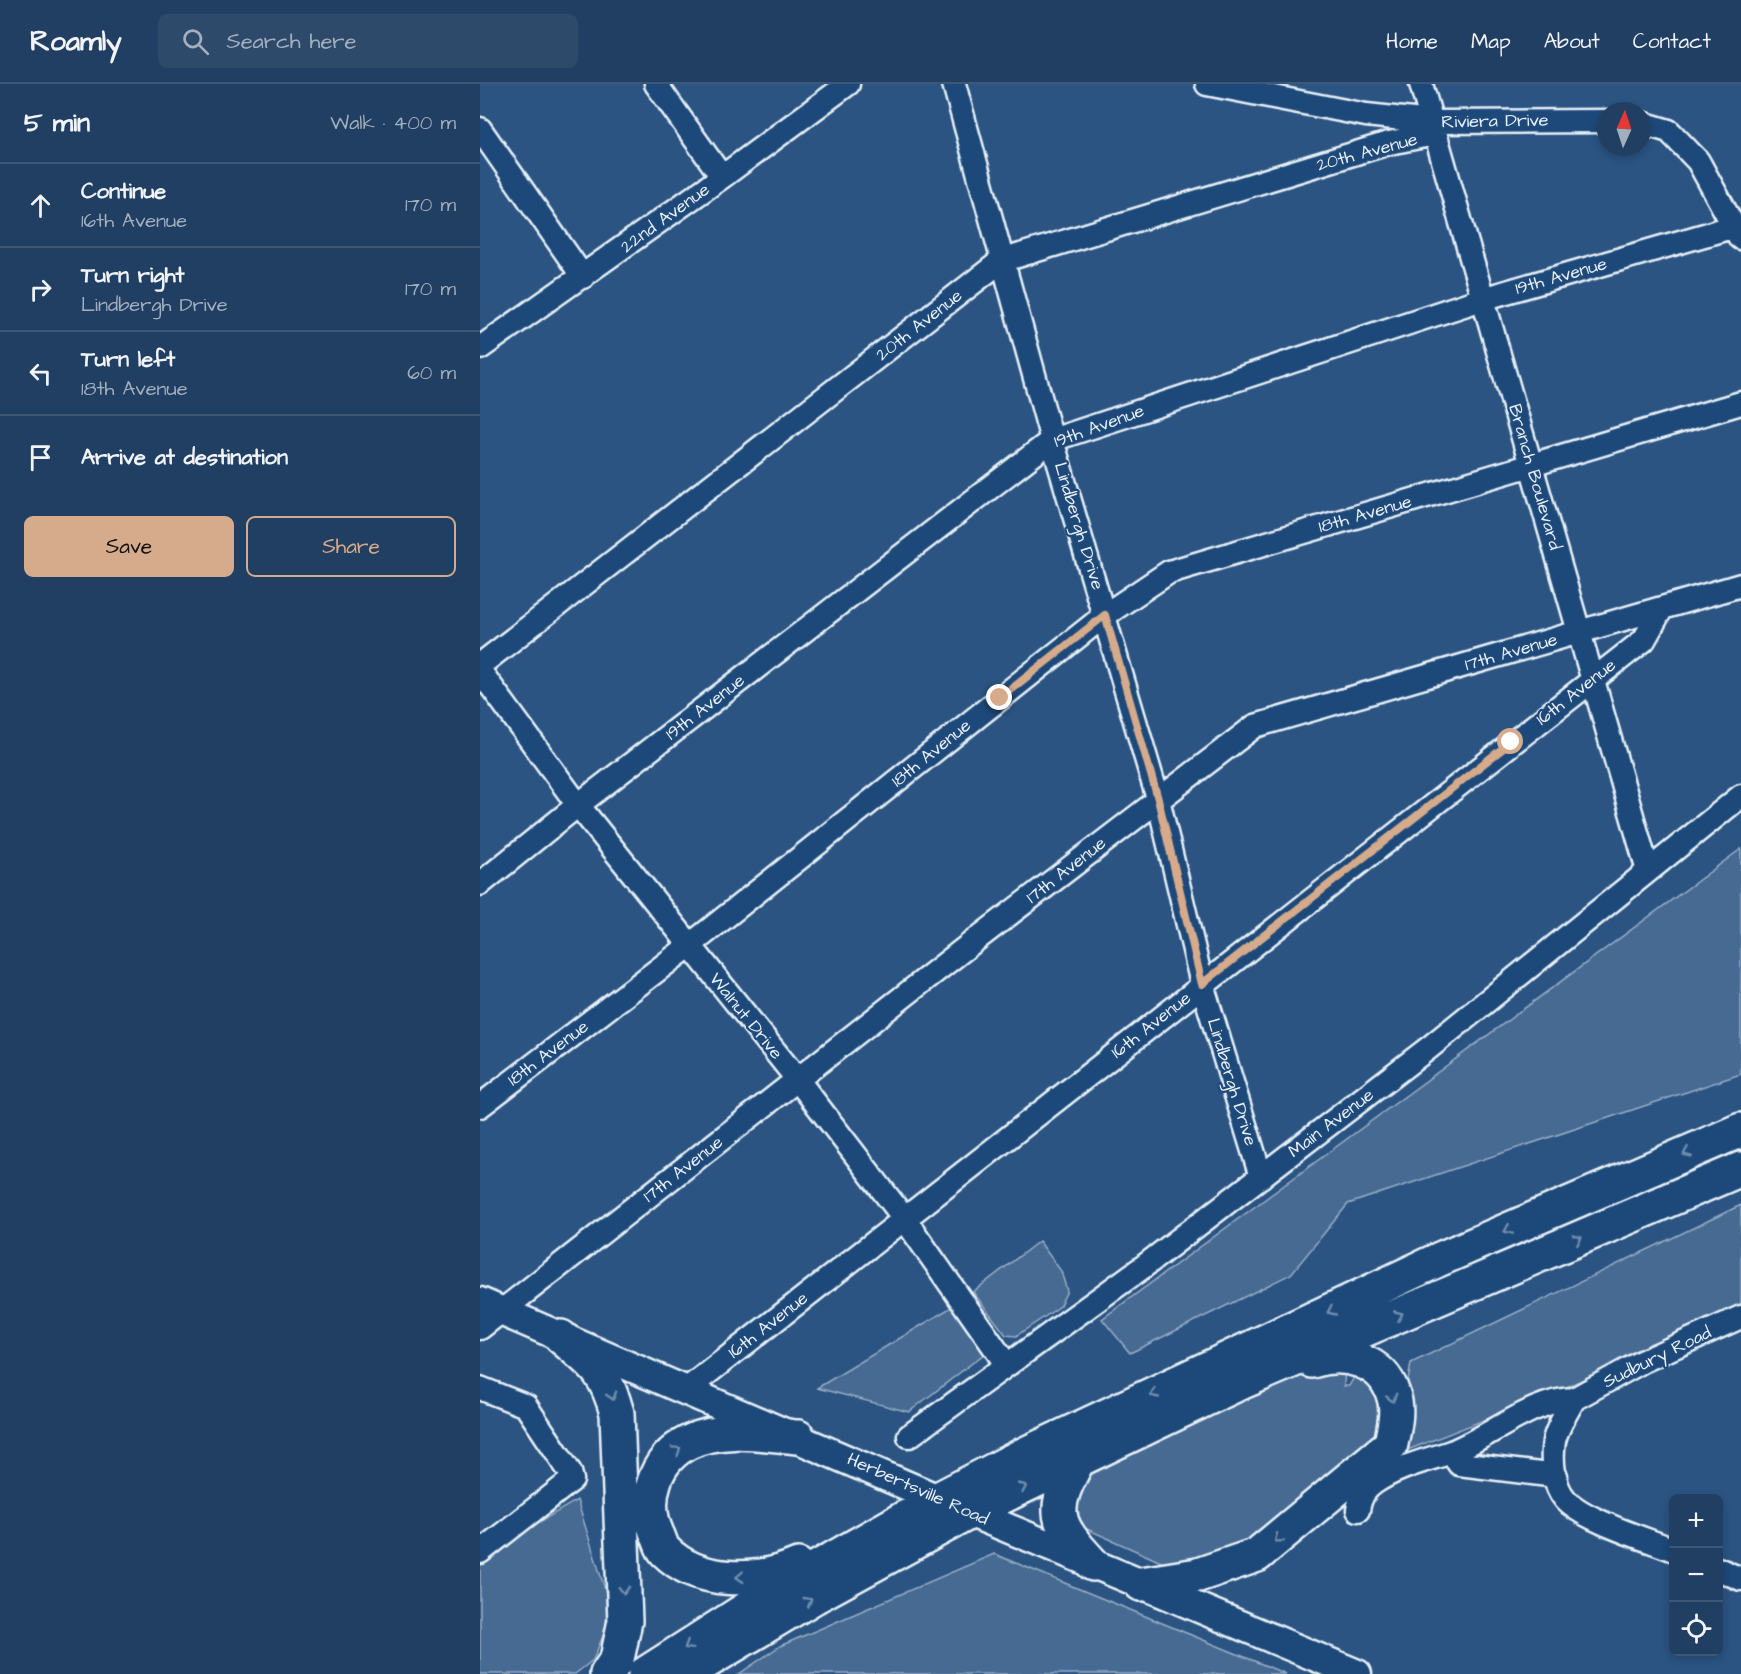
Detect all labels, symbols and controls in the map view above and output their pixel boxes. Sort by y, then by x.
search box [158,14,578,68]
text: Roamly [30,22,122,61]
icon: search [179,25,212,58]
text: Search here [227,26,356,57]
text: Home [1386,27,1438,56]
text: Map [1471,27,1511,56]
text: About [1544,27,1600,56]
text: Contact [1633,27,1711,56]
north arrow [1597,102,1651,156]
text: 5 min [24,105,90,141]
street label: Riviera Drive [1441,108,1549,134]
text: Walk · 400 m [330,109,456,137]
street label: 20th Avenue [1314,126,1420,177]
text: Continue [81,176,166,207]
street label: 22nd Avenue [615,177,715,259]
icon: ahead [24,189,57,222]
text: 170 m [405,191,456,219]
text: 16th Avenue [81,207,187,235]
street label: 19th Avenue [1512,251,1610,301]
text: Turn right [81,260,184,291]
icon: right [24,273,57,306]
text: 170 m [405,275,456,303]
street label: 20th Avenue [871,283,968,367]
text: Lindbergh Drive [81,291,228,319]
text: Turn left [81,344,175,375]
icon: left [24,357,57,390]
text: 60 m [407,359,456,387]
text: 18th Avenue [81,375,188,403]
street label: 19th Avenue [1050,398,1148,454]
street label: Branch Boulevard [1502,401,1568,553]
icon: arrive [24,441,57,474]
text: Arrive at destination [81,442,288,473]
street label: Lindbergh Drive [1047,459,1110,593]
street label: 18th Avenue [1315,489,1415,539]
button: Save [24,516,234,577]
button: Share [246,516,456,577]
street label: 17th Avenue [1462,627,1560,677]
street label: 16th Avenue [1531,653,1622,731]
street label: 19th Avenue [660,668,750,746]
route end [986,684,1012,710]
street label: 18th Avenue [886,713,976,793]
route start [1497,728,1523,754]
street label: 17th Avenue [1021,831,1111,909]
street label: Walnut Drive [703,967,789,1065]
street label: 16th Avenue [1106,986,1197,1064]
street label: 18th Avenue [502,1014,594,1092]
street label: Lindbergh Drive [1200,1015,1263,1149]
street label: Main Avenue [1283,1082,1379,1164]
street label: 17th Avenue [638,1130,728,1208]
one-way arrow [1683,1146,1694,1158]
one-way arrow [1504,1223,1515,1235]
one-way arrow [1572,1234,1583,1246]
street label: 16th Avenue [723,1286,814,1364]
one-way arrow [1326,1303,1337,1315]
one-way arrow [1393,1310,1404,1322]
street label: Sudbury Road [1599,1320,1716,1395]
one-way arrow [1150,1386,1161,1398]
one-way arrow [605,1390,617,1401]
one-way arrow [1385,1393,1398,1403]
one-way arrow [671,1446,682,1457]
street label: Herbertsville Road [843,1447,993,1531]
one-way arrow [1017,1483,1028,1495]
map controls [1669,1494,1723,1656]
button: + [1669,1494,1723,1548]
one-way arrow [1274,1531,1285,1542]
button: − [1669,1548,1723,1602]
one-way arrow [736,1571,745,1584]
one-way arrow [617,1585,630,1594]
one-way arrow [802,1596,812,1608]
button: locate [1669,1602,1723,1656]
one-way arrow [684,1638,695,1649]

